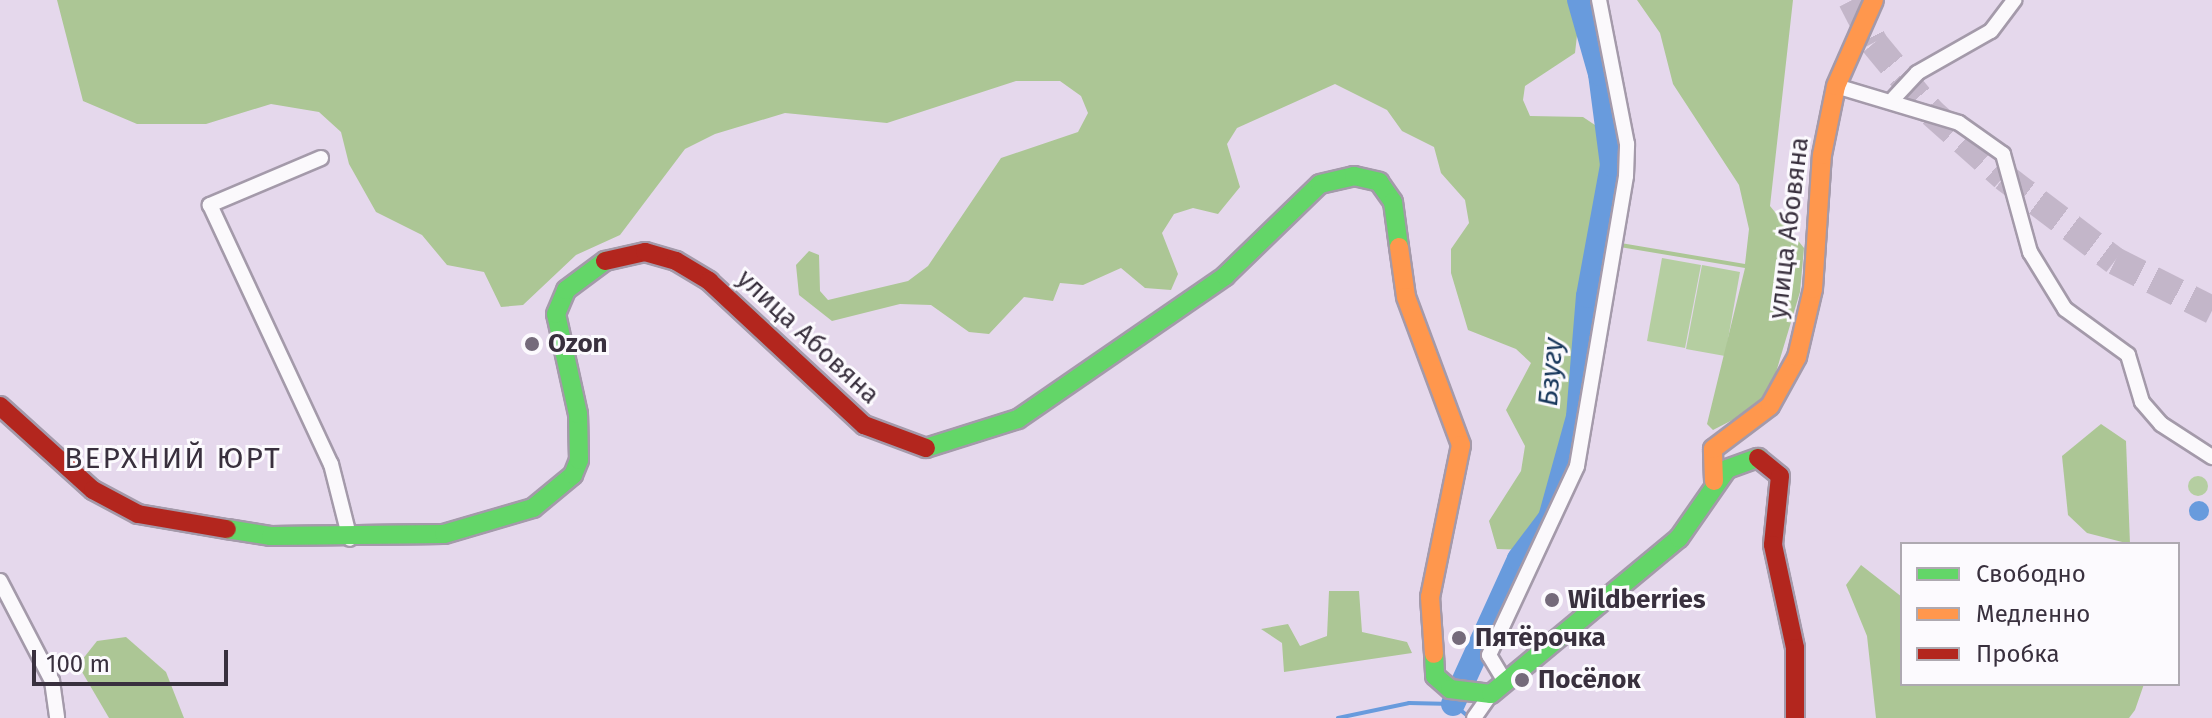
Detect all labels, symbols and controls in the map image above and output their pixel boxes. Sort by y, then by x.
street label: улица Абовяна [1762,135,1816,321]
street label: улица Абовяна [730,263,886,411]
place label: Ozon [548,328,608,360]
marker: Ozon [523,335,541,353]
water label: Бзугу [1531,336,1571,408]
district label: ВЕРХНИЙ ЮРТ [64,440,282,476]
legend [1900,542,2180,686]
text: Свободно [1976,560,2086,588]
place label: Wildberries [1568,584,1706,616]
marker: Wildberries [1543,591,1561,609]
text: Медленно [1976,600,2090,628]
place label: Пятёрочка [1475,622,1606,654]
marker: Пятёрочка [1450,629,1468,647]
scale bar [36,634,232,684]
text: Пробка [1976,640,2060,668]
text: 100 m [46,650,110,678]
place label: Посёлок [1538,664,1641,696]
marker: Посёлок [1513,671,1531,689]

